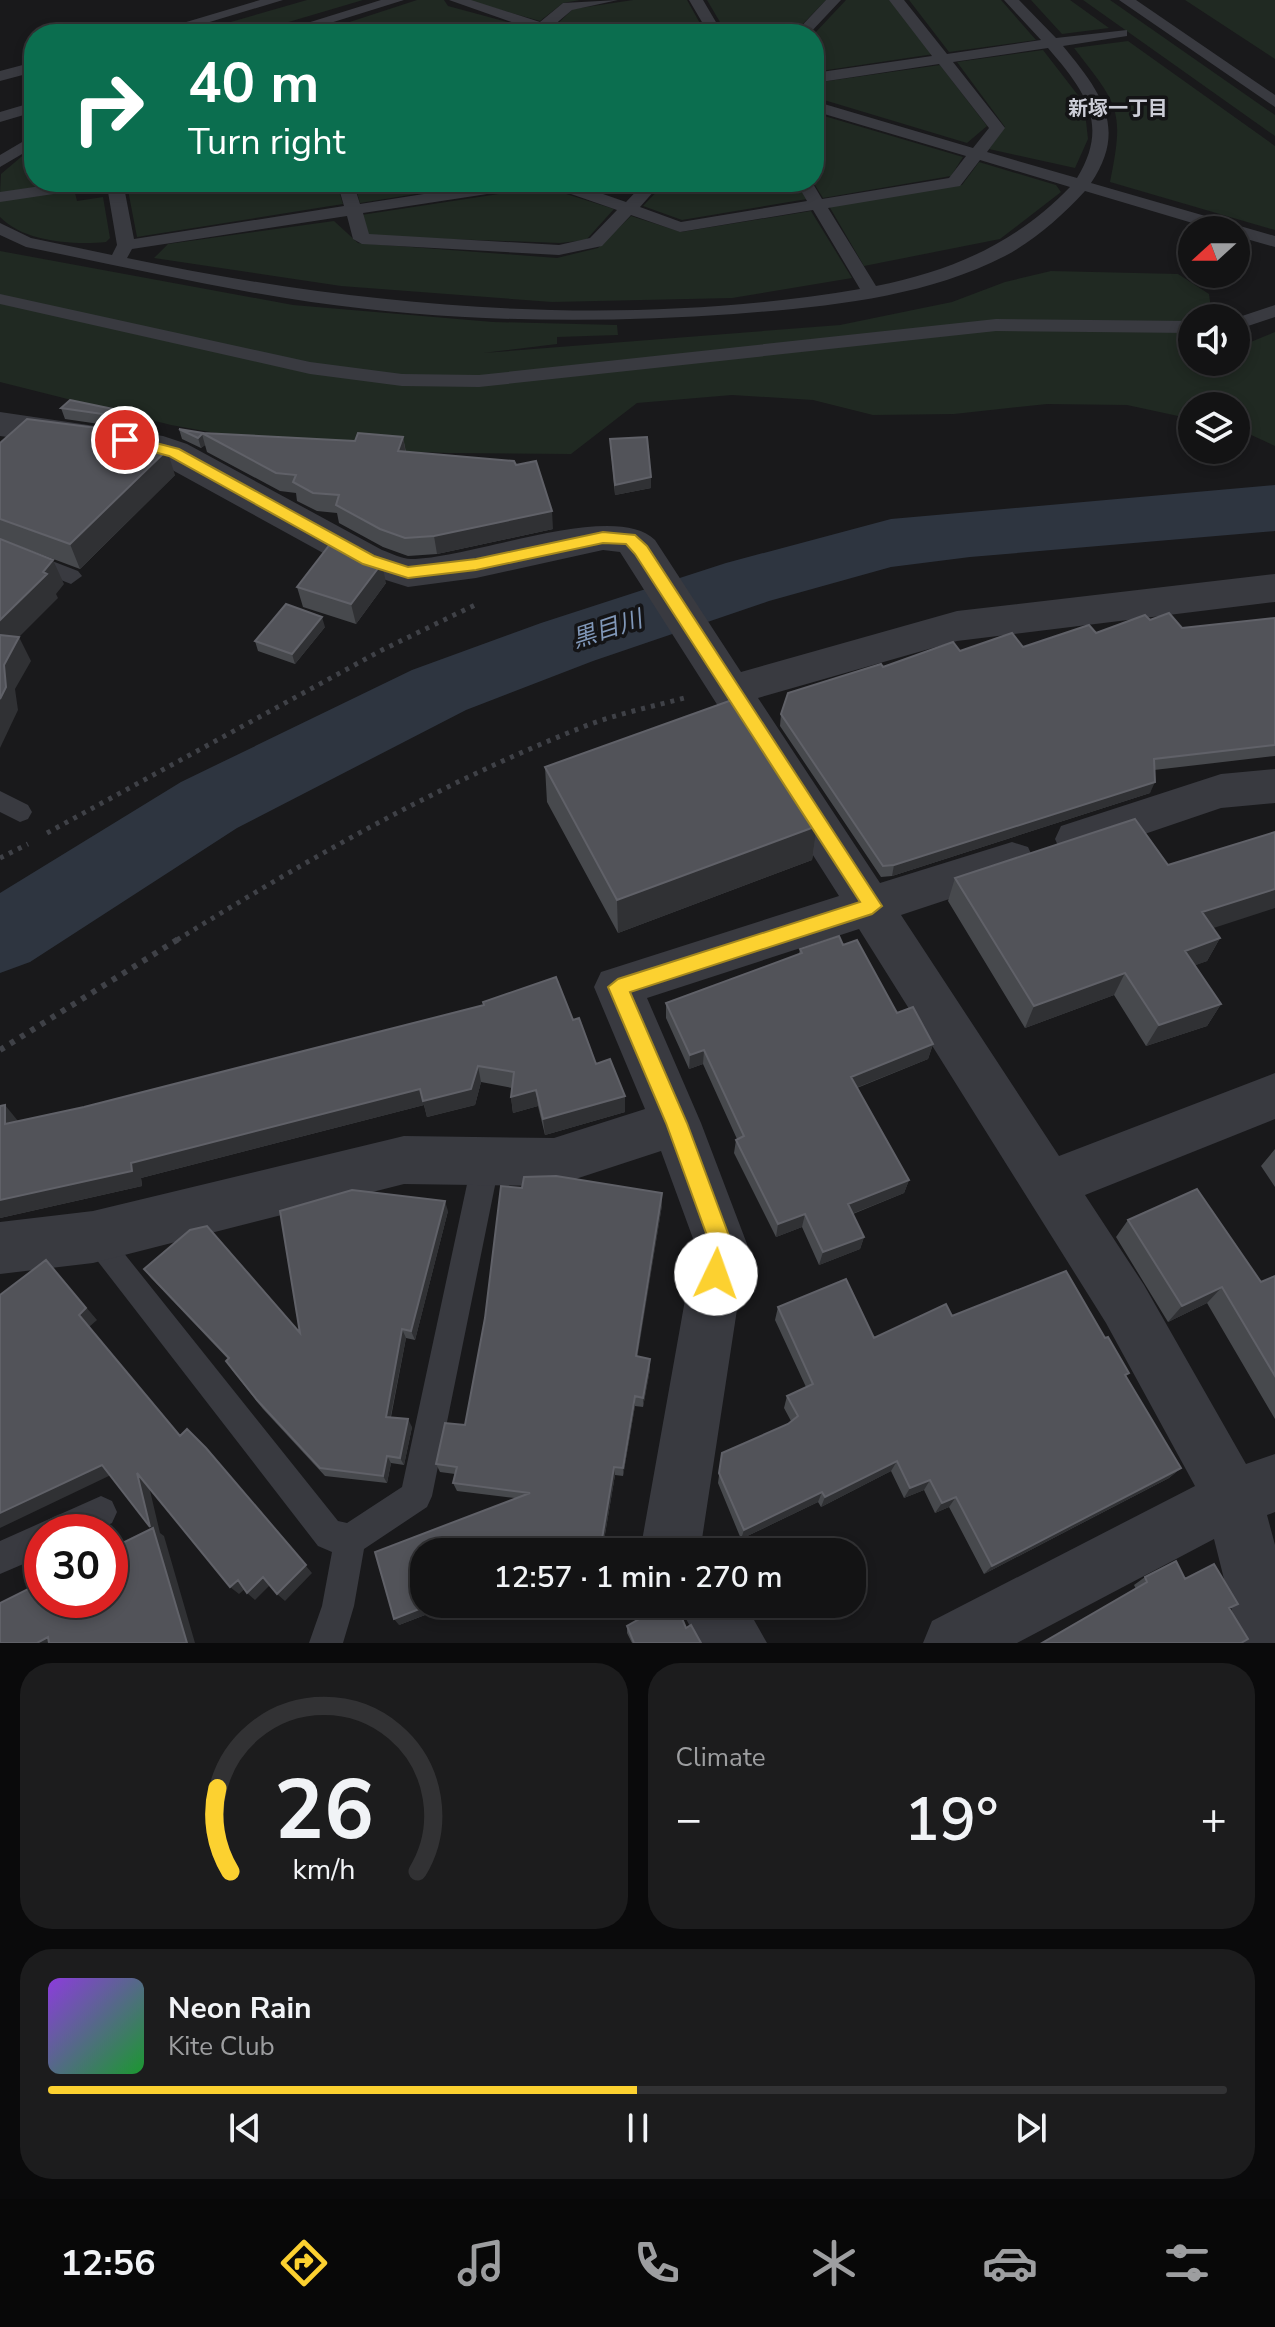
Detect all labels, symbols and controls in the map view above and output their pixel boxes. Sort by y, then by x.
text: 40 m [188,45,319,122]
icon: right [56,56,160,160]
district label: 新塚一丁目 [1068,95,1168,122]
text: Turn right [188,118,345,167]
north arrow [1178,216,1250,288]
map controls [1178,216,1250,464]
button: sound [1178,304,1250,376]
button: layers [1178,392,1250,464]
pin [91,406,159,474]
icon: arrive [103,418,147,462]
water label: 黒目川 [568,602,649,655]
position arrow [674,1232,758,1316]
speed limit sign: 30 [24,1514,128,1618]
text: 12:57 · 1 min · 270 m [493,1557,783,1598]
text: Climate [676,1740,766,1775]
text: 26 [274,1754,374,1867]
text: 19° [904,1779,999,1861]
text: − [676,1790,702,1850]
text: + [1201,1790,1227,1850]
text: km/h [292,1850,355,1889]
text: Neon Rain [168,1988,312,2029]
text: Kite Club [168,2029,275,2064]
icon: previous [223,2106,267,2150]
icon: pause [616,2106,660,2150]
icon: next [1009,2106,1053,2150]
icon: directions [276,2235,332,2291]
icon: music [453,2235,509,2291]
icon: phone [629,2235,685,2291]
icon: climate [806,2235,862,2291]
icon: car [982,2235,1038,2291]
icon: filters [1159,2235,1215,2291]
text: 12:56 [60,2239,156,2288]

